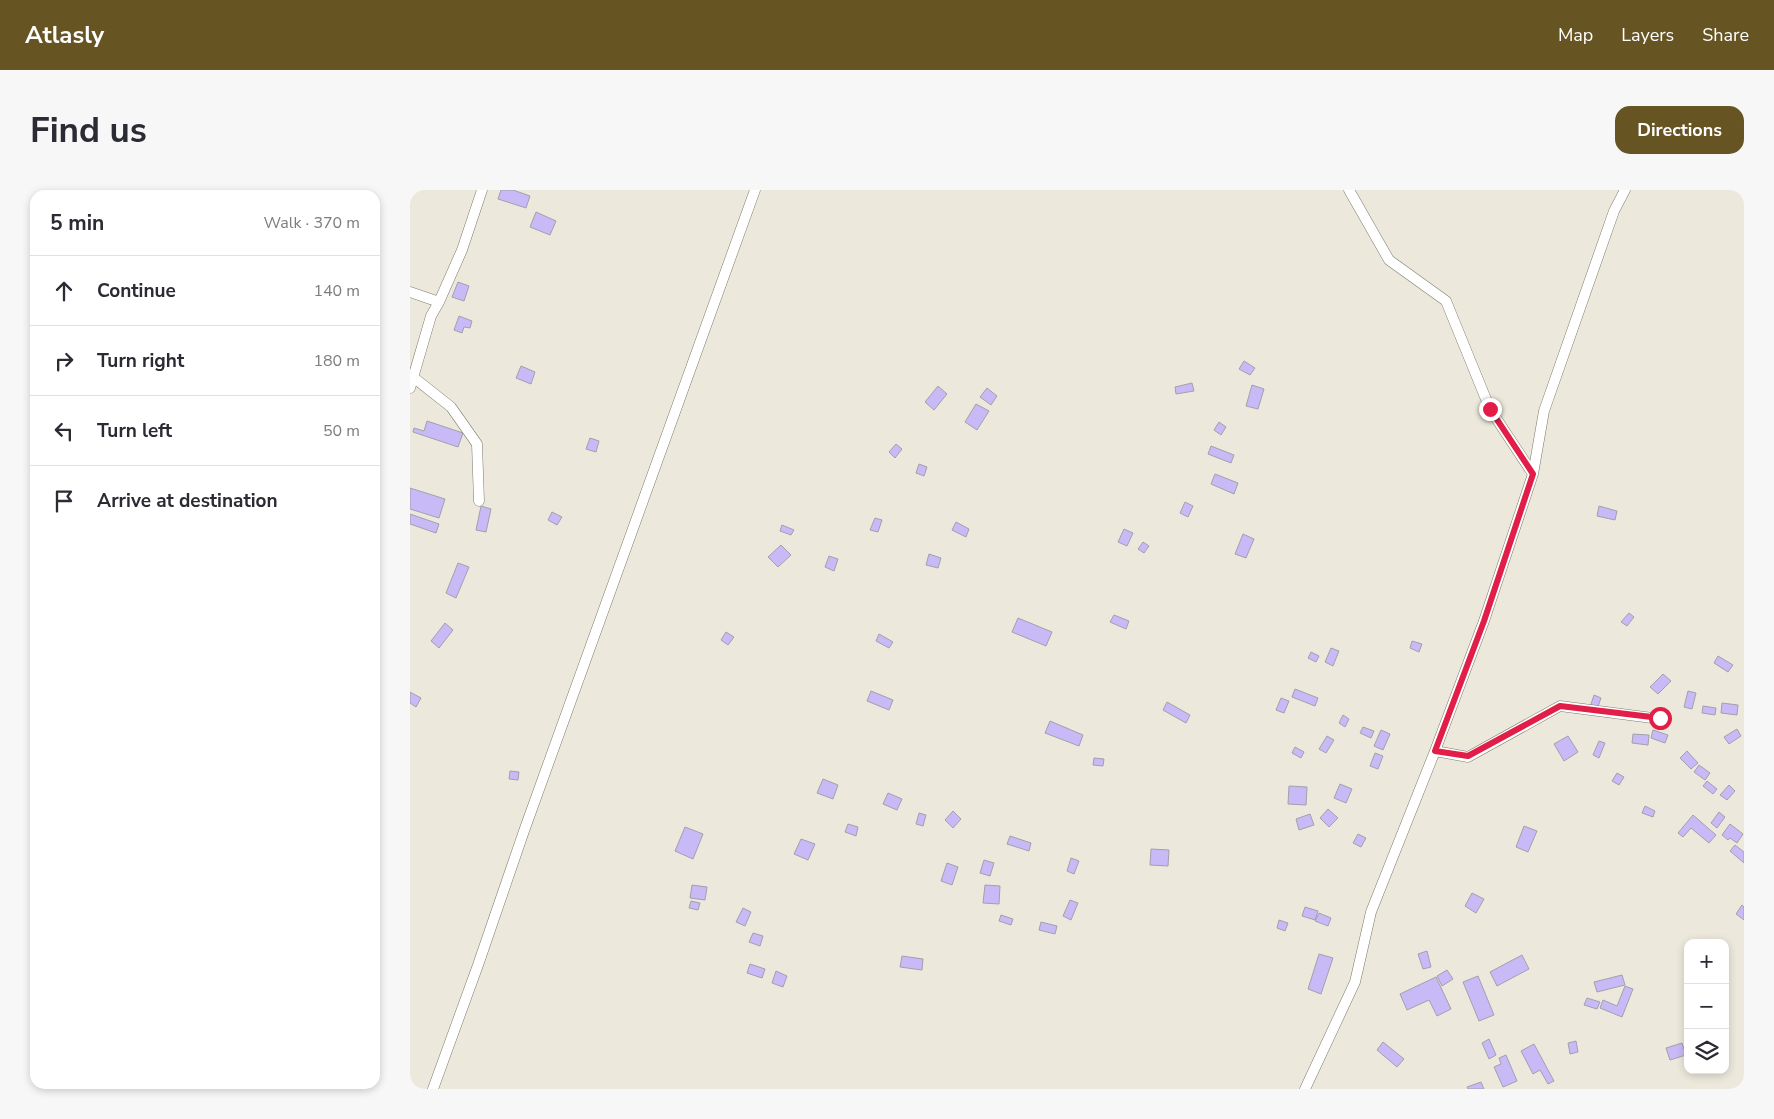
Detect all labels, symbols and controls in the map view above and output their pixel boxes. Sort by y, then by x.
text: Atlasly [25,19,104,51]
text: Map [1558,23,1593,47]
text: Layers [1621,23,1674,47]
text: Share [1702,23,1749,47]
button: Directions [1615,106,1744,154]
text: Find us [30,107,147,154]
text: 5 min [50,209,104,237]
text: Walk · 370 m [264,212,360,234]
icon: ahead [50,277,78,305]
text: Continue [97,278,176,304]
text: 140 m [313,280,360,302]
icon: right [50,347,78,375]
text: Turn right [97,348,184,374]
text: 180 m [313,350,360,372]
route end [1479,398,1502,421]
icon: left [50,417,78,445]
text: Turn left [97,418,172,444]
text: 50 m [323,420,360,442]
icon: arrive [50,487,78,515]
text: Arrive at destination [97,488,278,514]
route start [1649,707,1672,730]
map controls [1684,939,1729,1074]
button: + [1684,939,1729,984]
button: − [1684,984,1729,1029]
button: layers [1684,1029,1729,1074]

